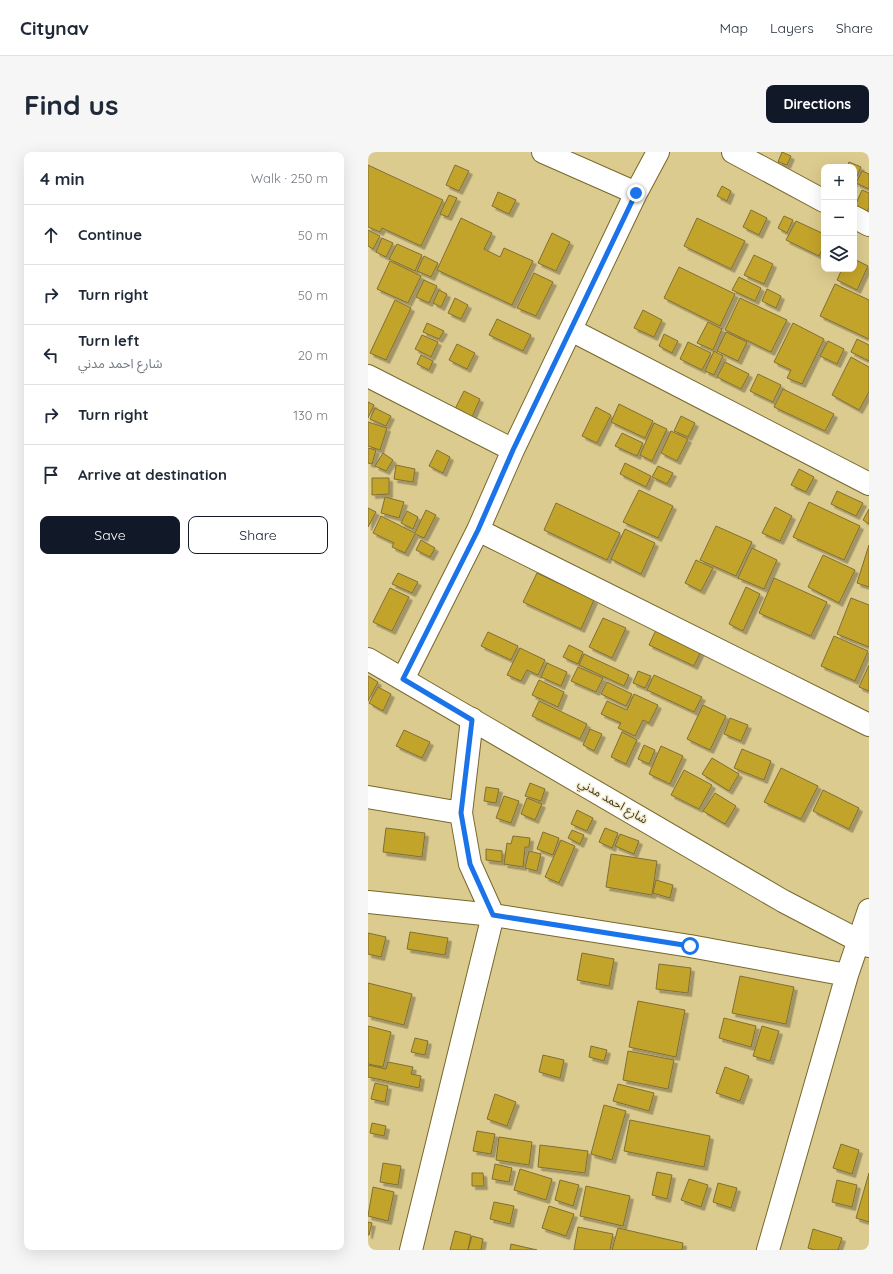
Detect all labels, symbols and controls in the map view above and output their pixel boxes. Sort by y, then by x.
text: Citynav [20,16,89,40]
text: Map [719,19,748,37]
text: Layers [770,19,814,37]
text: Share [836,19,873,37]
button: Directions [766,85,869,123]
text: Find us [24,87,118,122]
map controls [821,164,857,272]
button: + [821,164,857,200]
text: 4 min [40,168,85,189]
text: Walk · 250 m [251,170,328,186]
route end [627,184,645,202]
button: − [821,200,857,236]
icon: ahead [40,224,62,246]
text: Continue [78,225,142,244]
text: 50 m [298,227,328,243]
button: layers [821,236,857,272]
icon: right [40,284,62,306]
text: Turn right [78,285,149,304]
text: 50 m [298,287,328,303]
text: Turn left [78,331,140,350]
icon: left [40,344,62,366]
text: 20 m [298,347,328,363]
text: شارع احمد مدني [78,355,162,371]
icon: right [40,404,62,426]
text: Turn right [78,405,149,424]
text: 130 m [293,407,328,423]
icon: arrive [40,464,62,486]
text: Arrive at destination [78,465,227,484]
button: Save [40,516,180,554]
button: Share [188,516,328,554]
street label: شارع احمد مدني [574,775,651,829]
route start [681,937,699,955]

